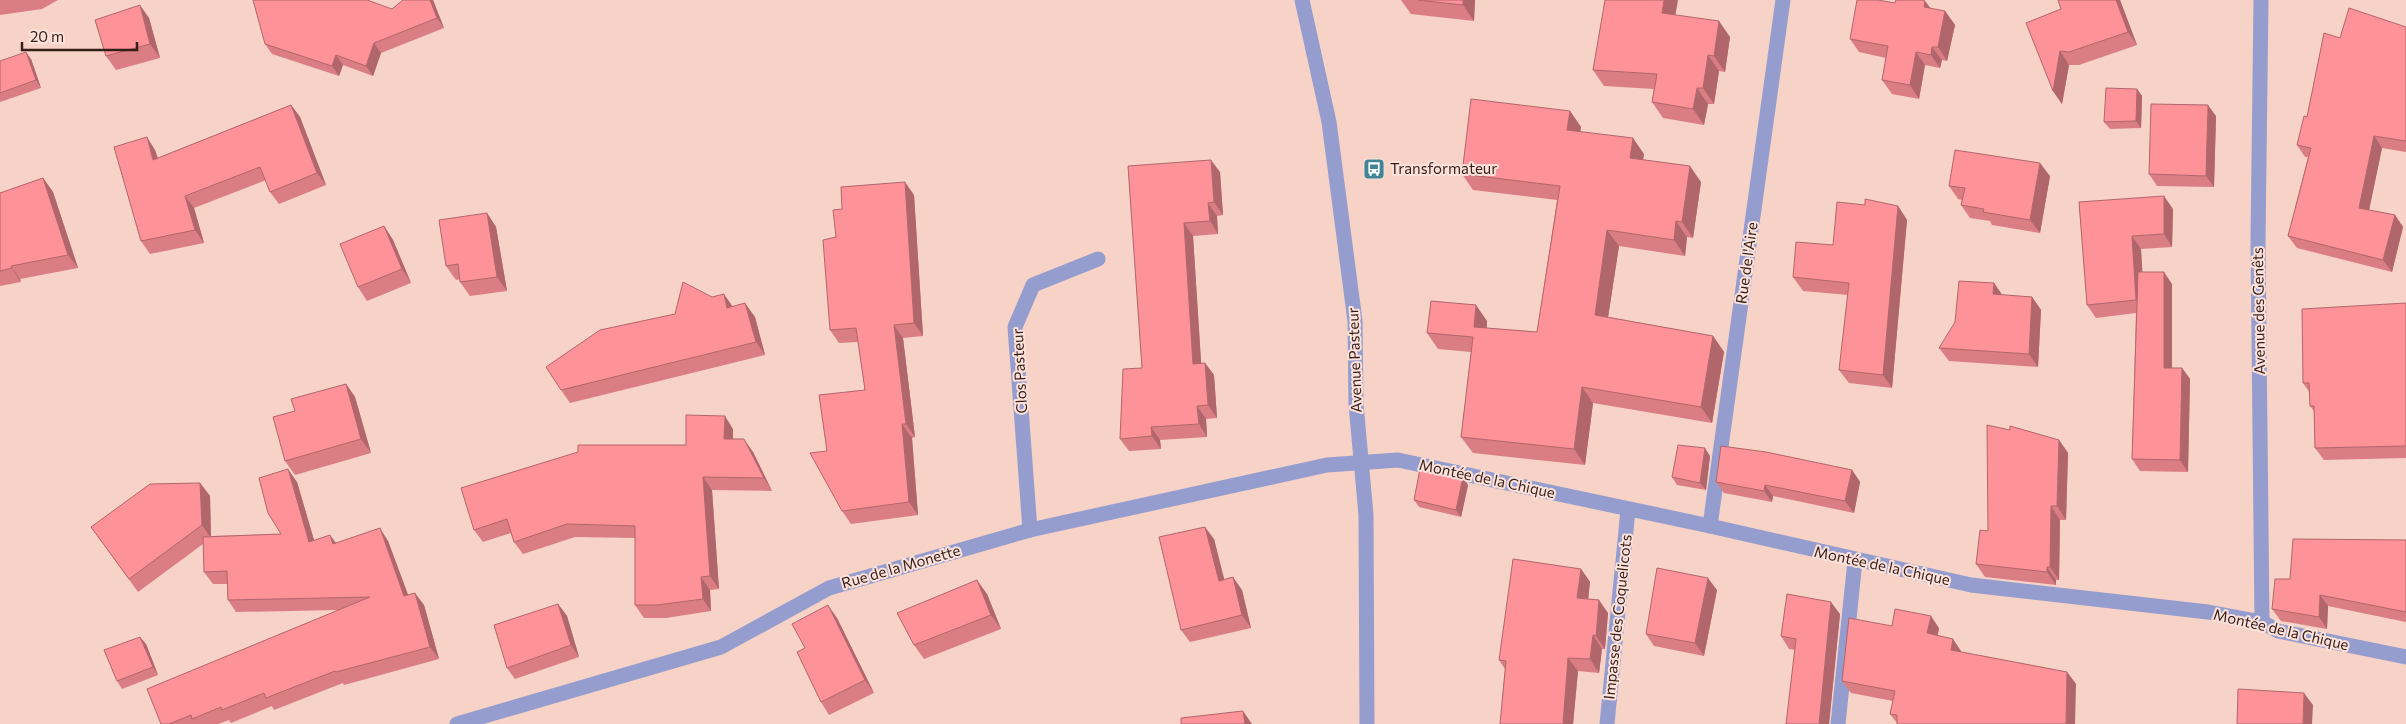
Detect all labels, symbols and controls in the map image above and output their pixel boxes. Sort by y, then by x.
scale bar [22,20,138,52]
text: 20 m [30,27,64,45]
bus stop icon: Transformateur [1362,157,1386,181]
place label: Transformateur [1390,159,1497,177]
street label: Rue de l'Aire [1731,221,1761,305]
street label: Avenue des Genêts [2248,247,2268,375]
street label: Avenue Pasteur [1343,307,1365,413]
street label: Clos Pasteur [1008,328,1030,414]
street label: Montée de la Chique [1418,455,1557,501]
street label: Impasse des Coquelicots [1599,533,1635,700]
street label: Rue de la Monette [839,540,962,592]
street label: Montée de la Chique [1813,542,1952,588]
street label: Montée de la Chique [2212,605,2351,653]

